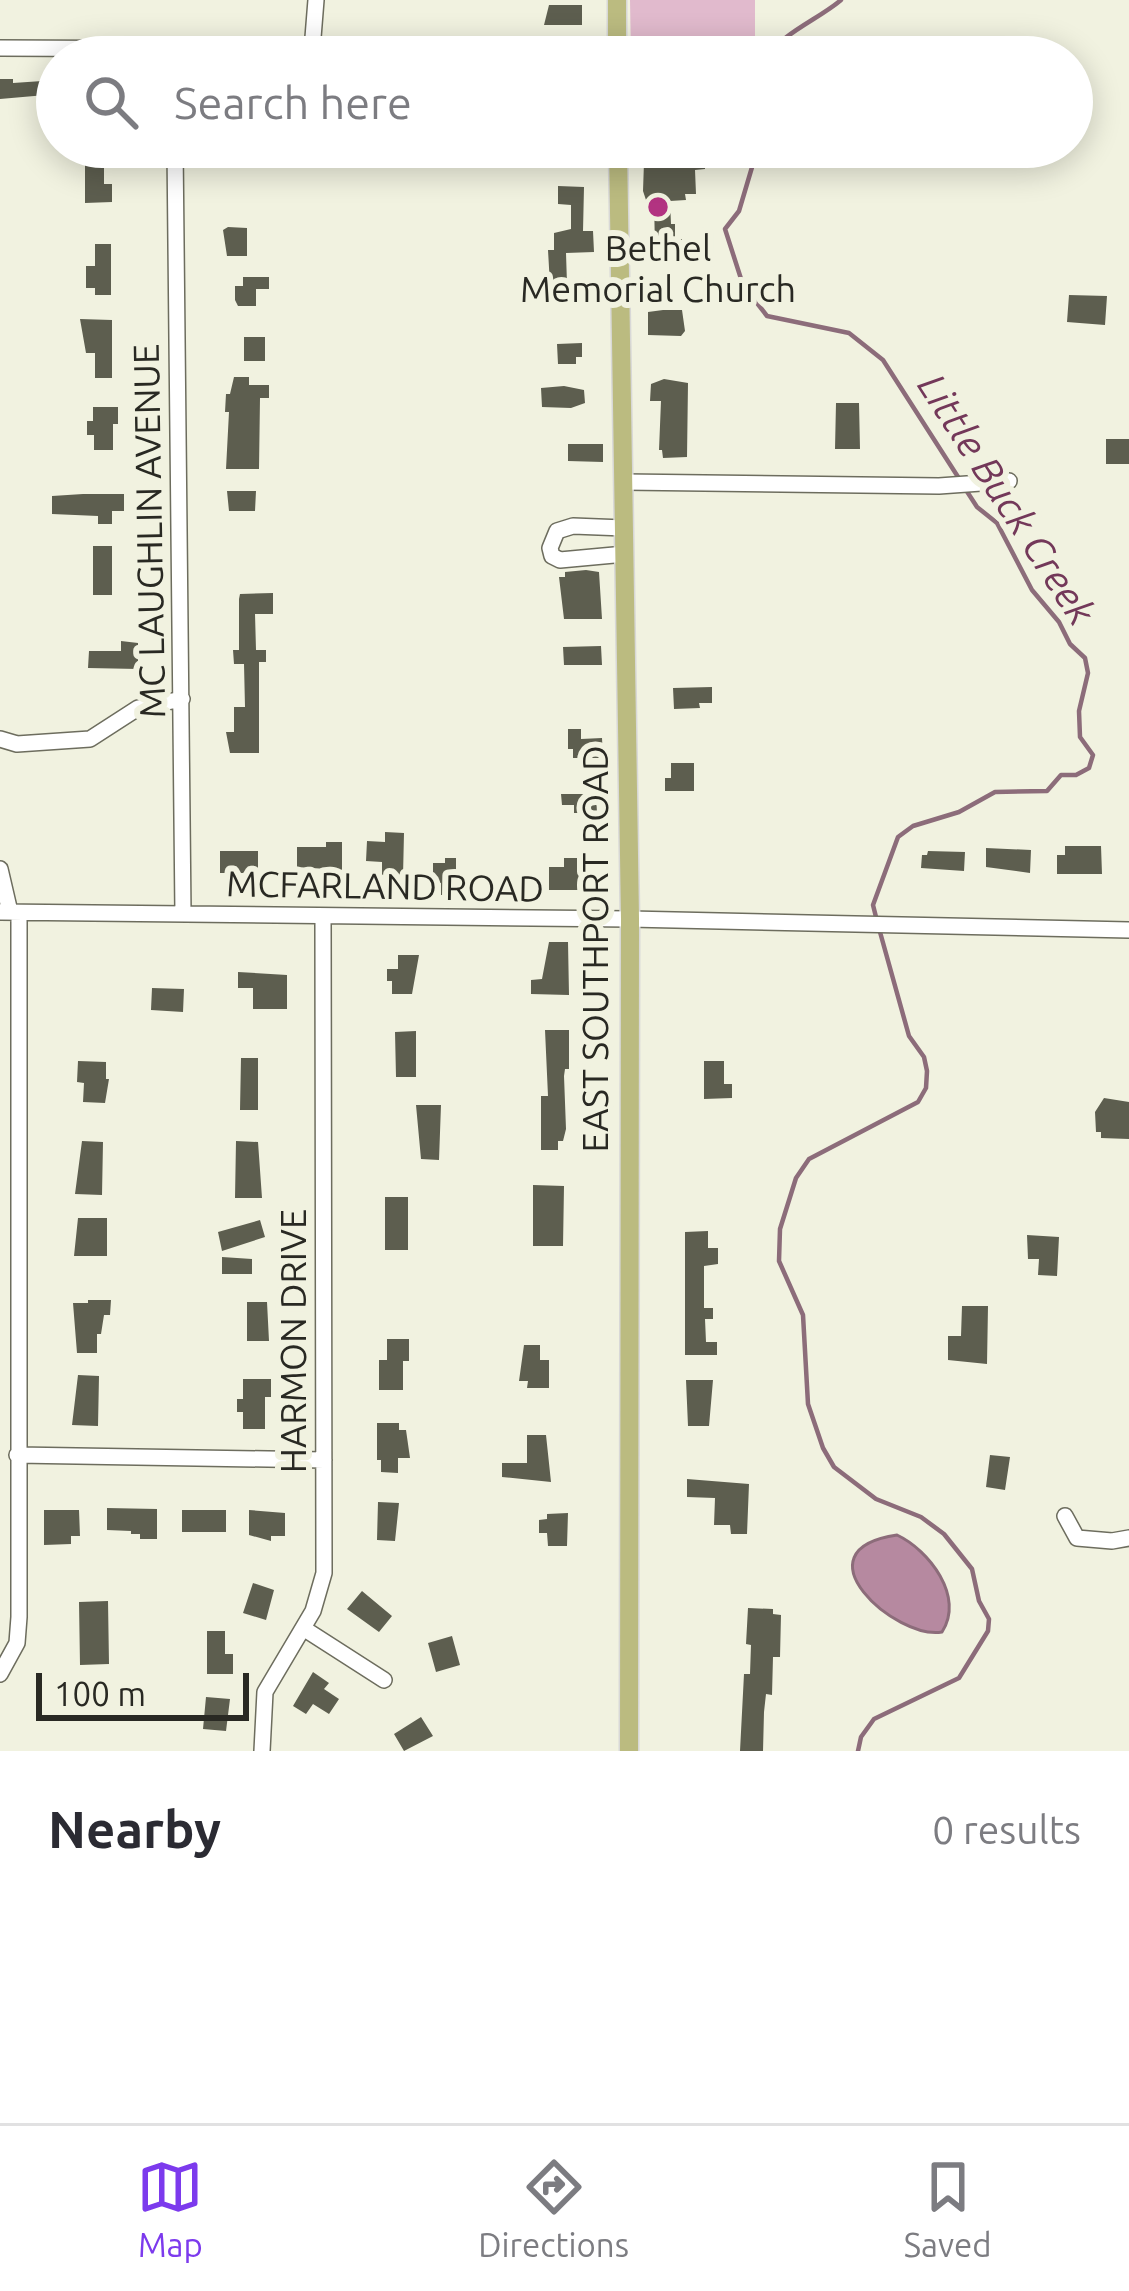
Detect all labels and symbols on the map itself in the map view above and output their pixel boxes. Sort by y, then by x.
marker: Bethel Memorial Church [645,194,671,220]
place label: Bethel Memorial Church [520,227,796,309]
street label: MC LAUGHLIN AVENUE [125,343,172,719]
water label: Little Buck Creek [910,365,1104,632]
street label: EAST SOUTHPORT ROAD [574,745,615,1153]
street label: MCFARLAND ROAD [226,862,544,909]
street label: HARMON DRIVE [272,1209,313,1473]
scale bar [36,1667,249,1720]

